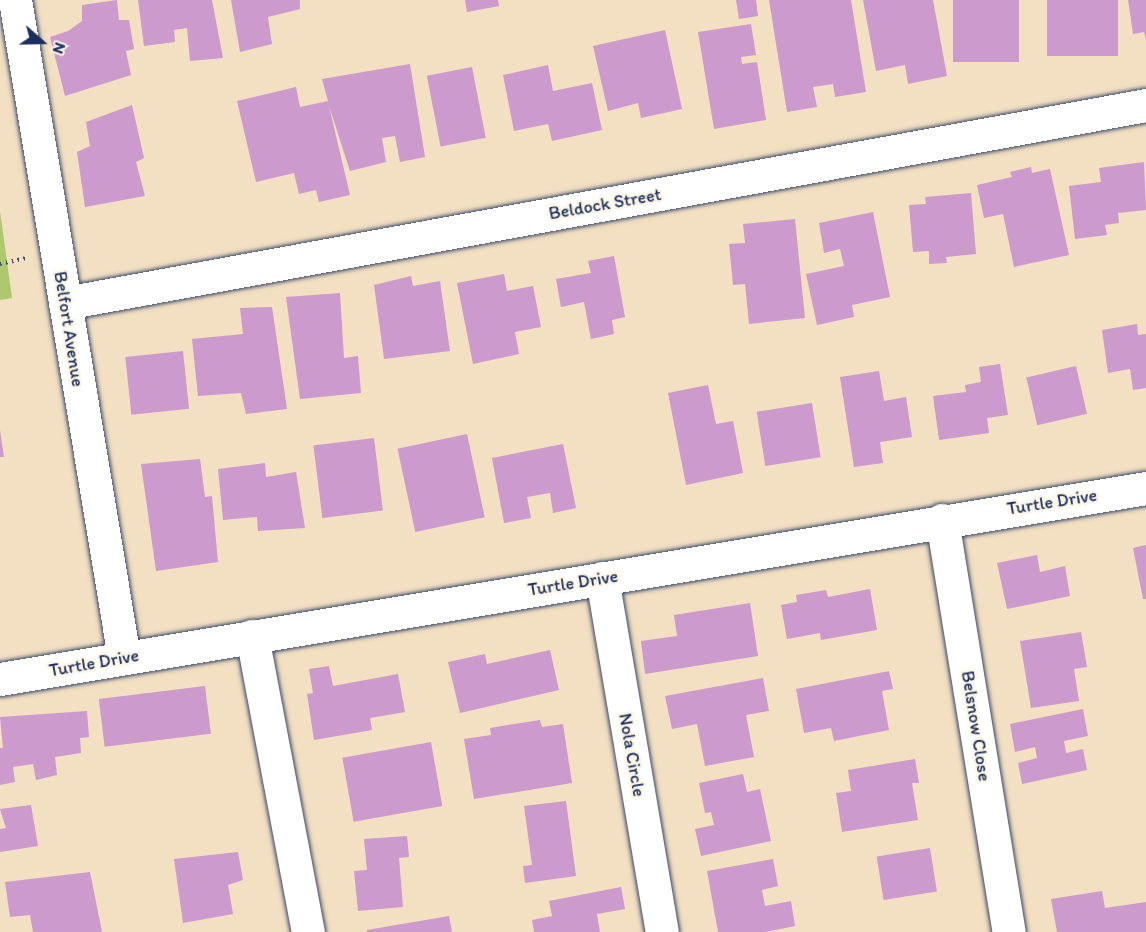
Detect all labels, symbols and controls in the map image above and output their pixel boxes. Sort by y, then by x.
north arrow [12,12,72,72]
text: N [49,40,70,57]
street label: Beldock Street [547,184,663,224]
street label: Belfort Avenue [49,270,89,388]
street label: Turtle Drive [1005,484,1099,520]
street label: Turtle Drive [526,565,620,601]
street label: Turtle Drive [47,644,141,682]
street label: Belsnow Close [957,669,995,783]
street label: Nola Circle [614,712,650,798]

